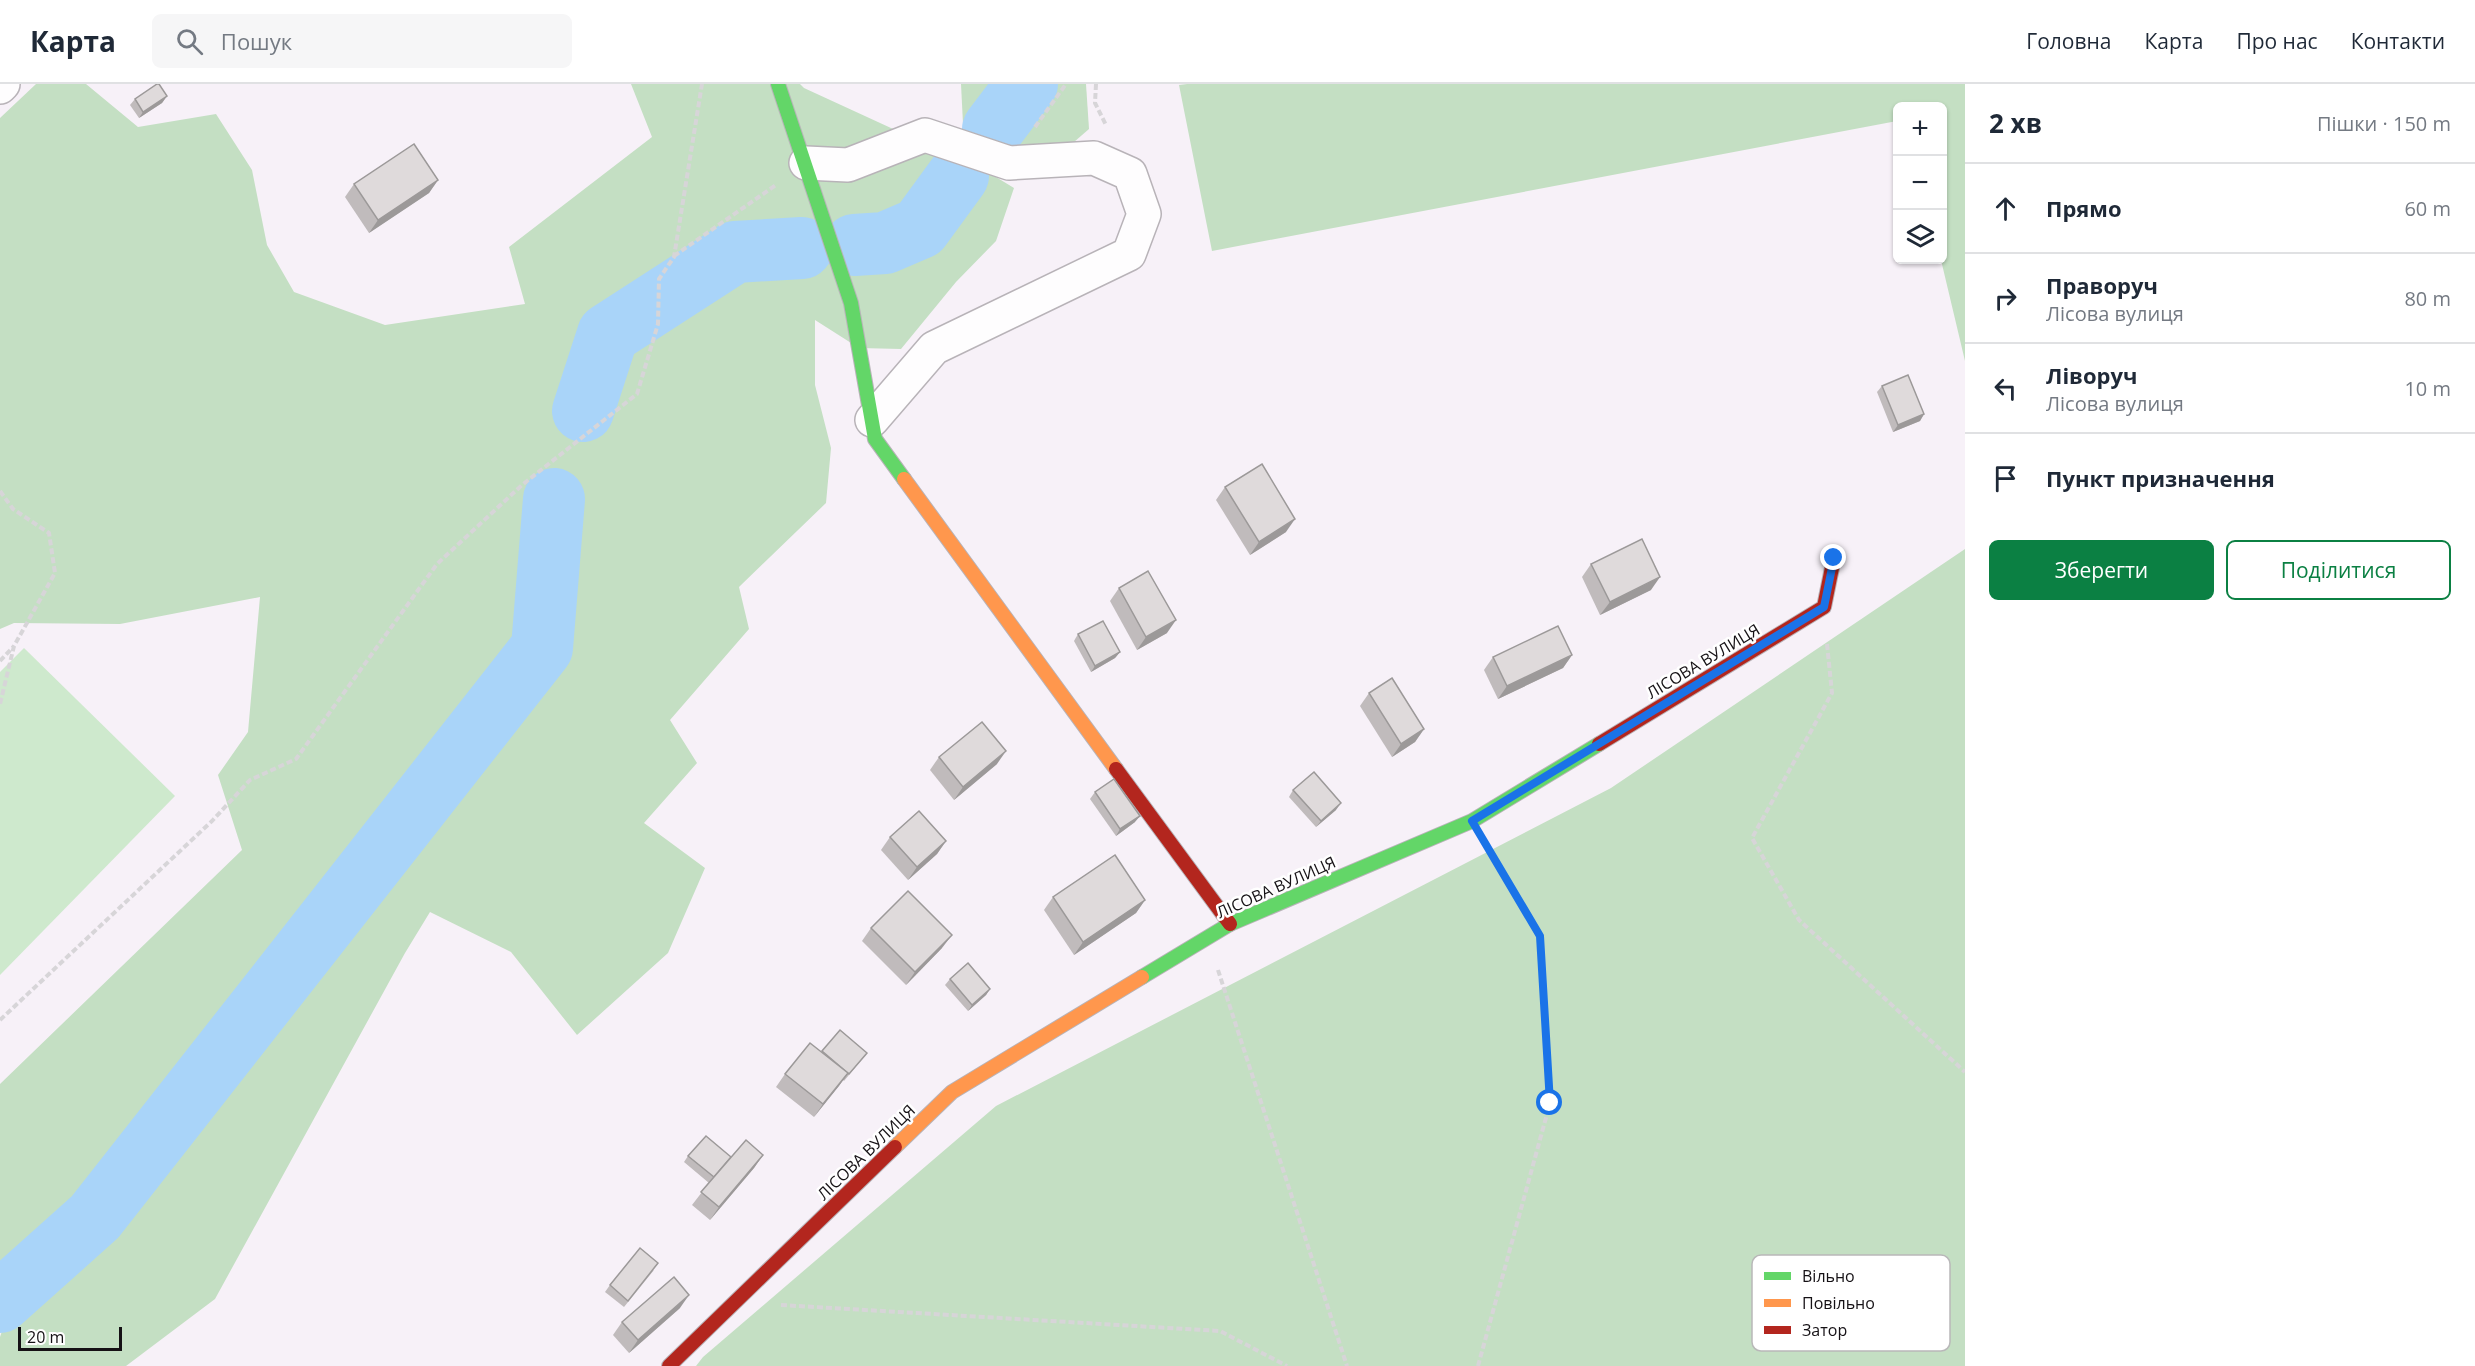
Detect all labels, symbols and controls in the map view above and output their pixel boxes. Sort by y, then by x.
search box [152,14,572,68]
text: Карта [30,22,116,60]
icon: search [173,25,206,58]
text: Пошук [221,26,292,56]
text: Головна [2026,27,2111,55]
text: Карта [2144,27,2203,55]
text: Про нас [2236,27,2318,55]
text: Контакти [2351,27,2445,55]
map controls [1893,102,1947,264]
button: + [1893,102,1947,156]
text: 2 хв [1989,105,2042,141]
text: Пішки · 150 m [2317,110,2451,137]
button: − [1893,156,1947,210]
icon: ahead [1989,192,2022,225]
text: Прямо [2046,193,2122,223]
text: 60 m [2404,195,2451,222]
button: layers [1893,210,1947,264]
text: Праворуч [2046,270,2158,300]
icon: right [1989,282,2022,315]
text: 80 m [2404,285,2451,312]
text: Лісова вулиця [2046,300,2184,327]
text: Ліворуч [2046,360,2137,390]
icon: left [1989,372,2022,405]
text: 10 m [2404,375,2451,402]
text: Лісова вулиця [2046,390,2184,417]
icon: arrive [1989,462,2022,495]
text: Пункт призначення [2046,463,2275,493]
button: Зберегти [1989,540,2214,600]
button: Поділитися [2226,540,2451,600]
route end [1820,544,1846,570]
street label: ЛІСОВА ВУЛИЦЯ [1642,619,1764,703]
street label: ЛІСОВА ВУЛИЦЯ [1213,851,1339,923]
route start [1536,1089,1562,1115]
street label: ЛІСОВА ВУЛИЦЯ [812,1099,920,1205]
legend [1752,1255,1950,1351]
text: Вільно [1802,1265,1855,1287]
text: Повільно [1802,1292,1875,1314]
text: Затор [1802,1319,1847,1341]
scale bar [18,1324,122,1352]
text: 20 m [27,1326,64,1348]

